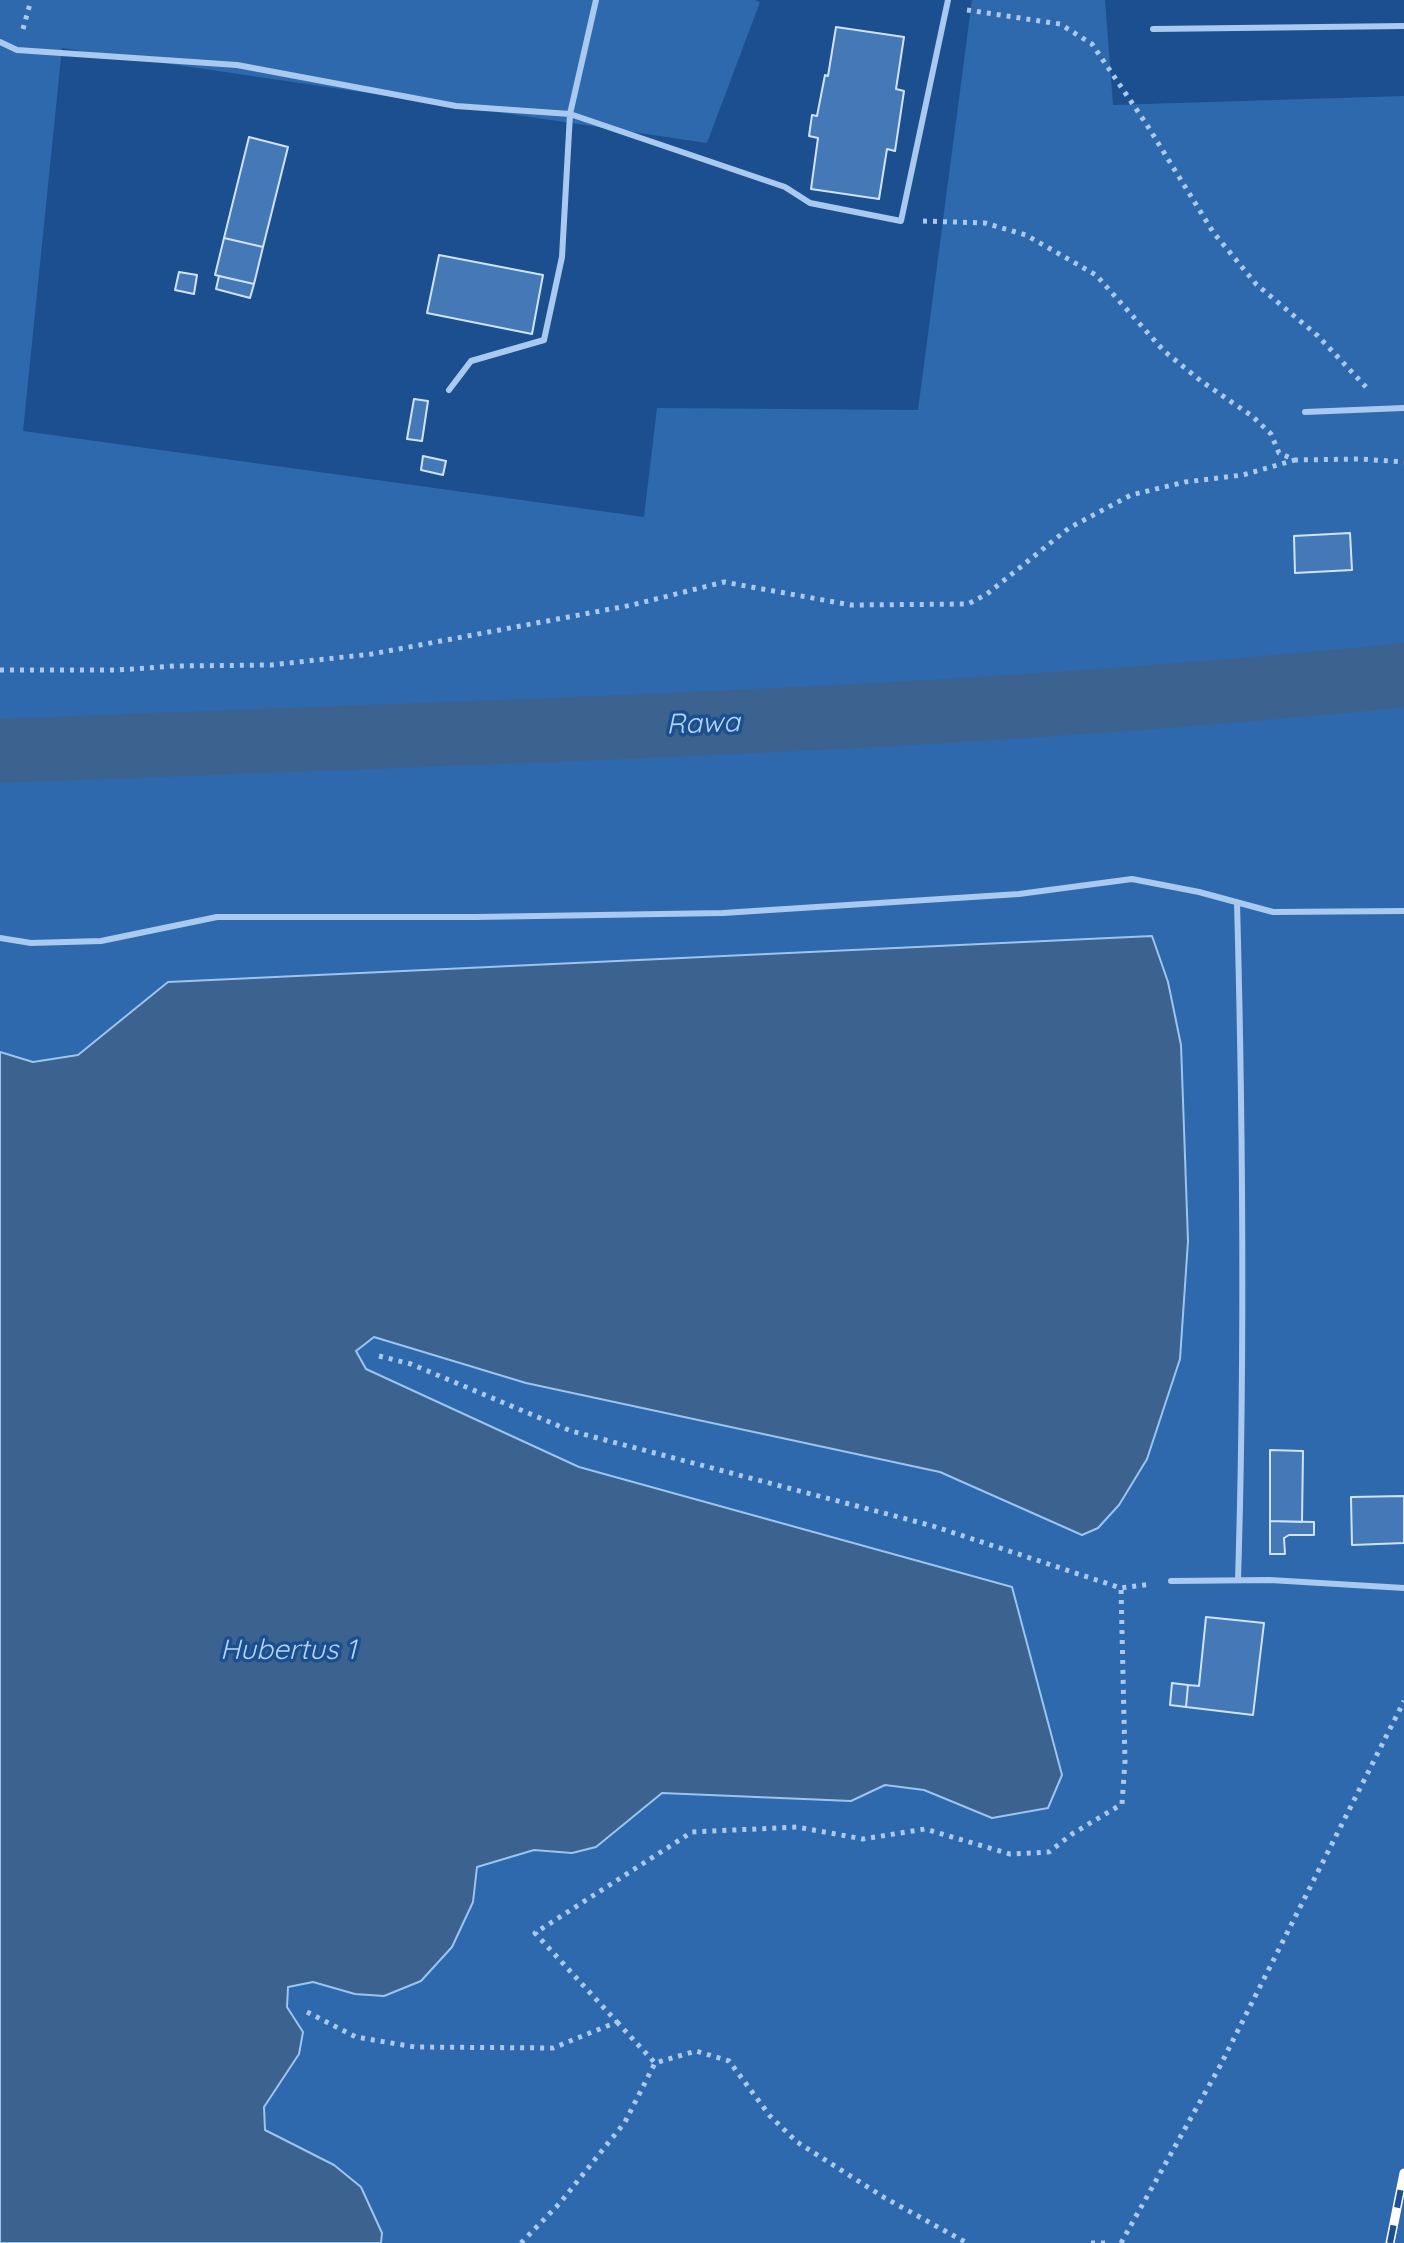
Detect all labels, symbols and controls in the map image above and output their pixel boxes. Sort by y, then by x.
water label: Rawa [666,706,740,742]
water label: Hubertus 1 [220,1634,356,1668]

